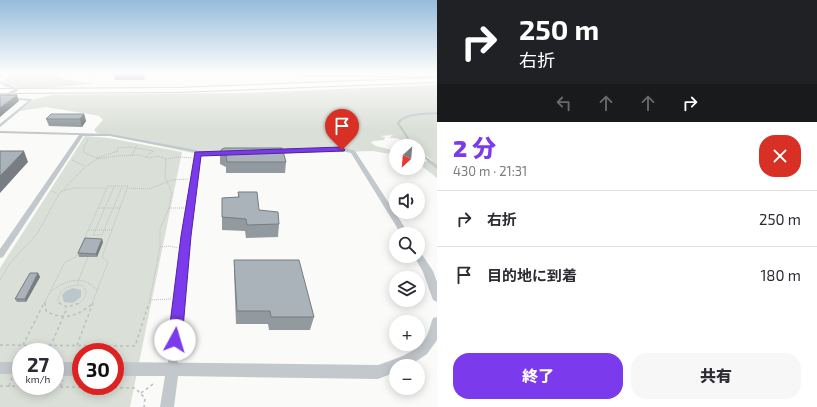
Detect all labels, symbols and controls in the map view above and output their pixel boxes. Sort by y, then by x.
text: 250 m [519,12,599,46]
icon: right [453,16,505,68]
text: 右折 [519,49,555,71]
icon: left [553,92,575,114]
icon: ahead [595,92,617,114]
icon: ahead [637,92,659,114]
icon: right [679,92,701,114]
pin [325,109,359,150]
icon: arrive [331,115,353,137]
text: 2 分 [453,133,496,162]
button: close [759,135,801,177]
north arrow [389,139,425,175]
map controls [389,139,425,395]
text: 430 m · 21:31 [453,163,527,179]
button: sound [389,183,425,219]
icon: right [453,208,475,230]
text: 右折 [487,210,517,228]
text: 250 m [759,210,801,228]
button: search [389,227,425,263]
icon: arrive [453,264,475,286]
text: 目的地に到着 [487,266,577,284]
text: 180 m [760,266,801,284]
button: layers [389,271,425,307]
button: + [389,315,425,351]
position arrow [154,319,196,361]
speed limit sign: 30 [72,343,124,395]
text: 27 [27,352,49,376]
button: 終了 [453,353,623,399]
button: 共有 [631,353,801,399]
button: − [389,359,425,395]
text: km/h [26,373,50,385]

